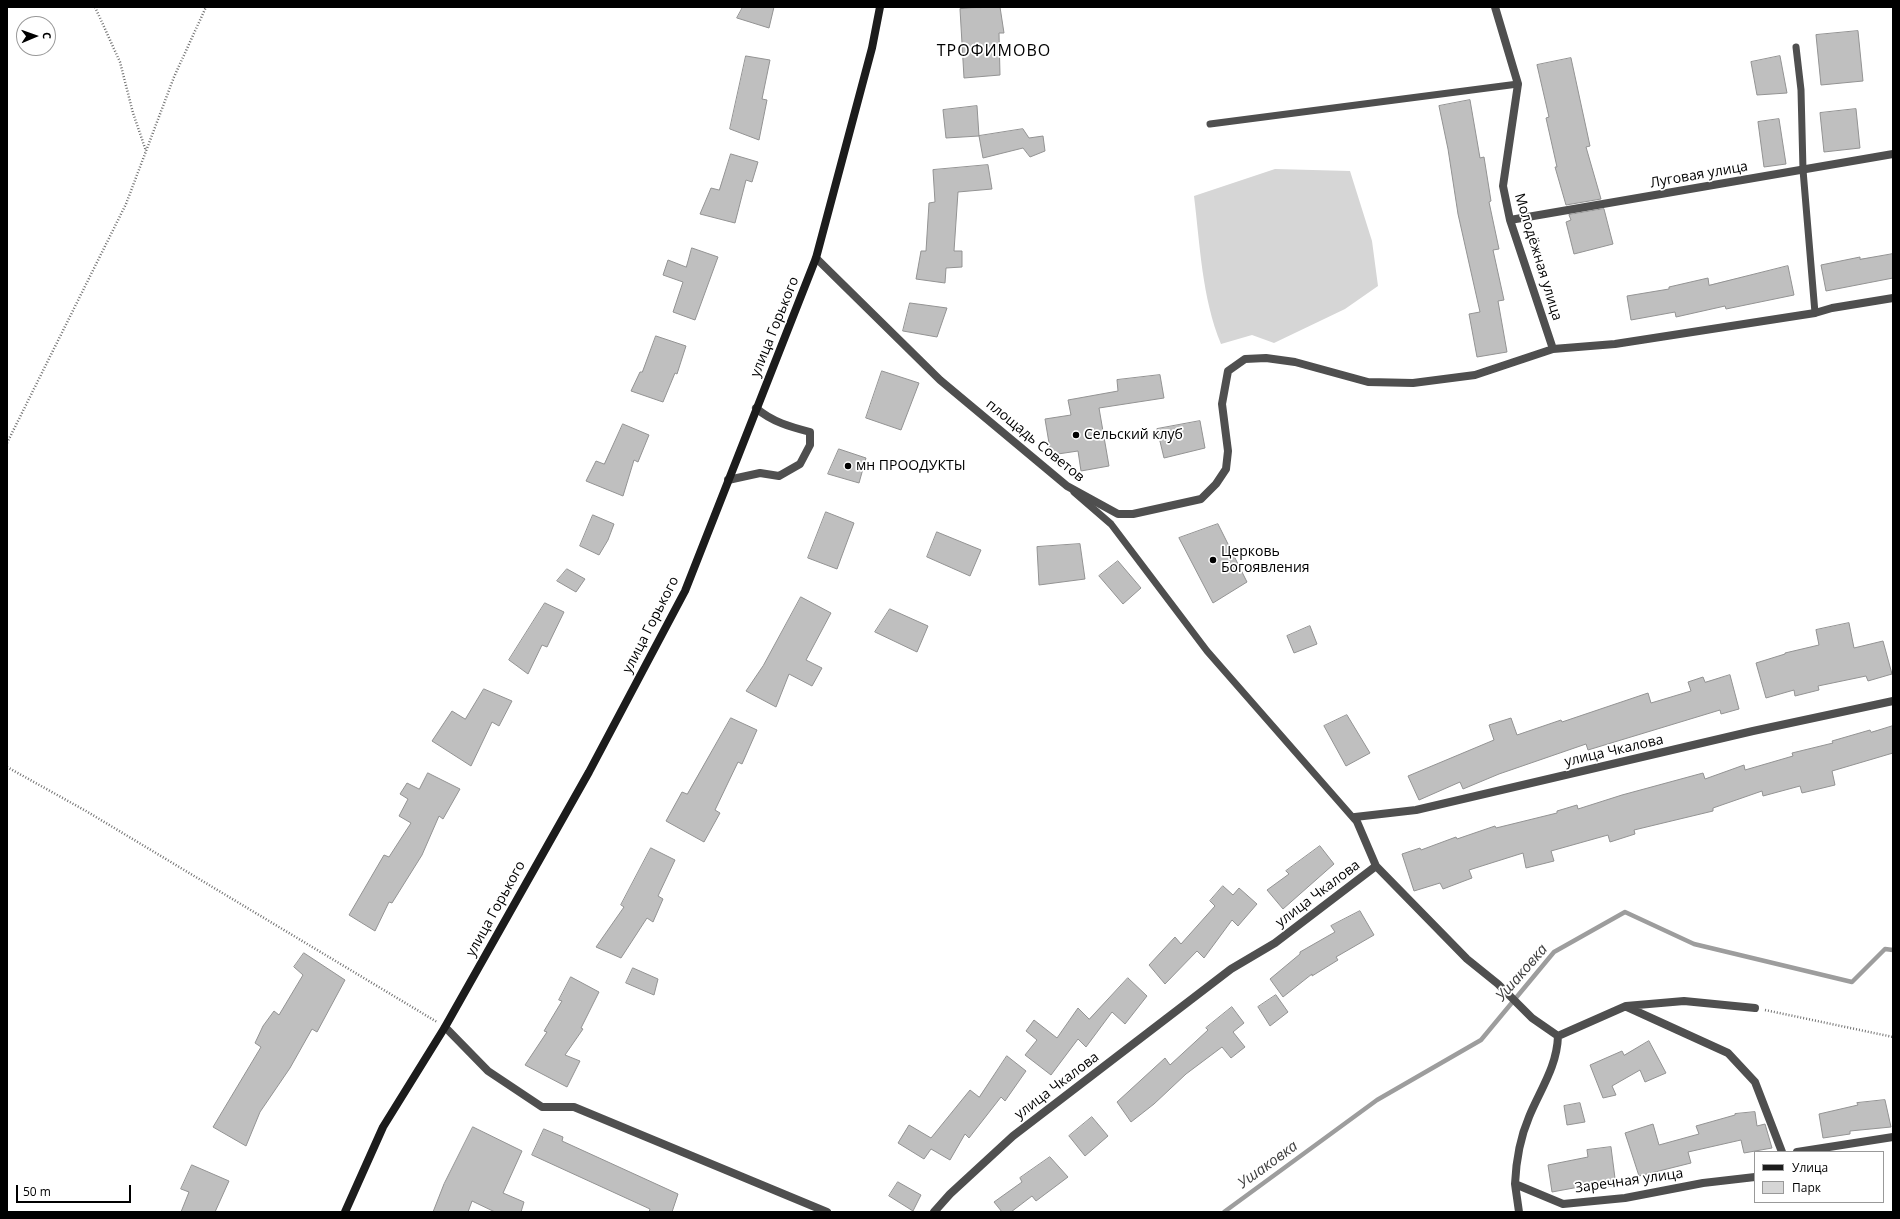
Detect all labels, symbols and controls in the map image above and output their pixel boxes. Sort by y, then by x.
north arrow [16,16,56,56]
text: С [40,32,55,39]
district label: ТРОФИМОВО [937,41,1051,61]
street label: Луговая улица [1649,158,1749,192]
street label: Молодёжная улица [1511,191,1565,323]
street label: улица Горького [747,274,803,380]
street label: площадь Советов [982,396,1088,486]
place label: Сельский клуб [1084,427,1183,443]
marker: Сельский клуб [1071,430,1081,440]
place label: мн ПРООДУКТЫ [856,458,966,474]
marker: мн ПРООДУКТЫ [843,461,853,471]
place label: Церковь Богоявления [1221,544,1310,576]
marker: Церковь Богоявления [1208,555,1218,565]
street label: улица Горького [619,574,683,676]
street label: улица Чкалова [1563,731,1665,771]
street label: улица Чкалова [1273,857,1363,931]
street label: улица Горького [463,858,529,960]
water label: Ушаковка [1492,941,1552,1005]
street label: улица Чкалова [1012,1049,1102,1123]
water label: Ушаковка [1235,1137,1301,1193]
legend [1754,1151,1884,1203]
text: Улица [1792,1159,1828,1176]
street label: Заречная улица [1574,1165,1684,1197]
scale bar [18,1177,133,1203]
text: Парк [1792,1179,1821,1196]
text: 50 m [23,1183,51,1200]

